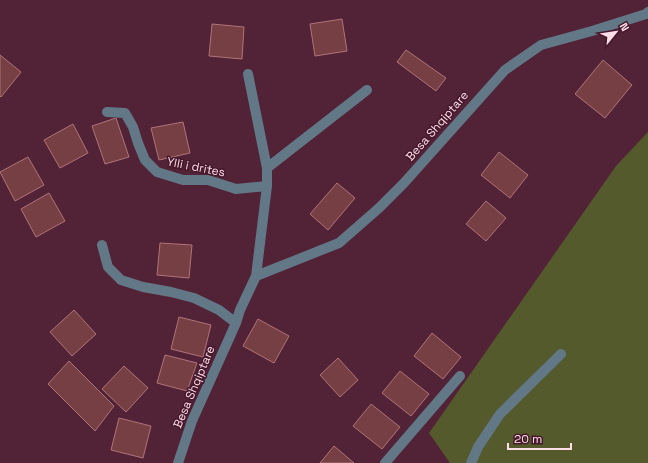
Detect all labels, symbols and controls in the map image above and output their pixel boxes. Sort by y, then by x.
north arrow [596,12,636,52]
text: N [617,20,633,34]
street label: Besa Shqiptare [402,88,472,164]
street label: Ylli i drites [165,154,227,180]
street label: Besa Shqiptare [169,343,219,431]
scale bar [508,425,571,451]
text: 20 m [514,431,542,447]

